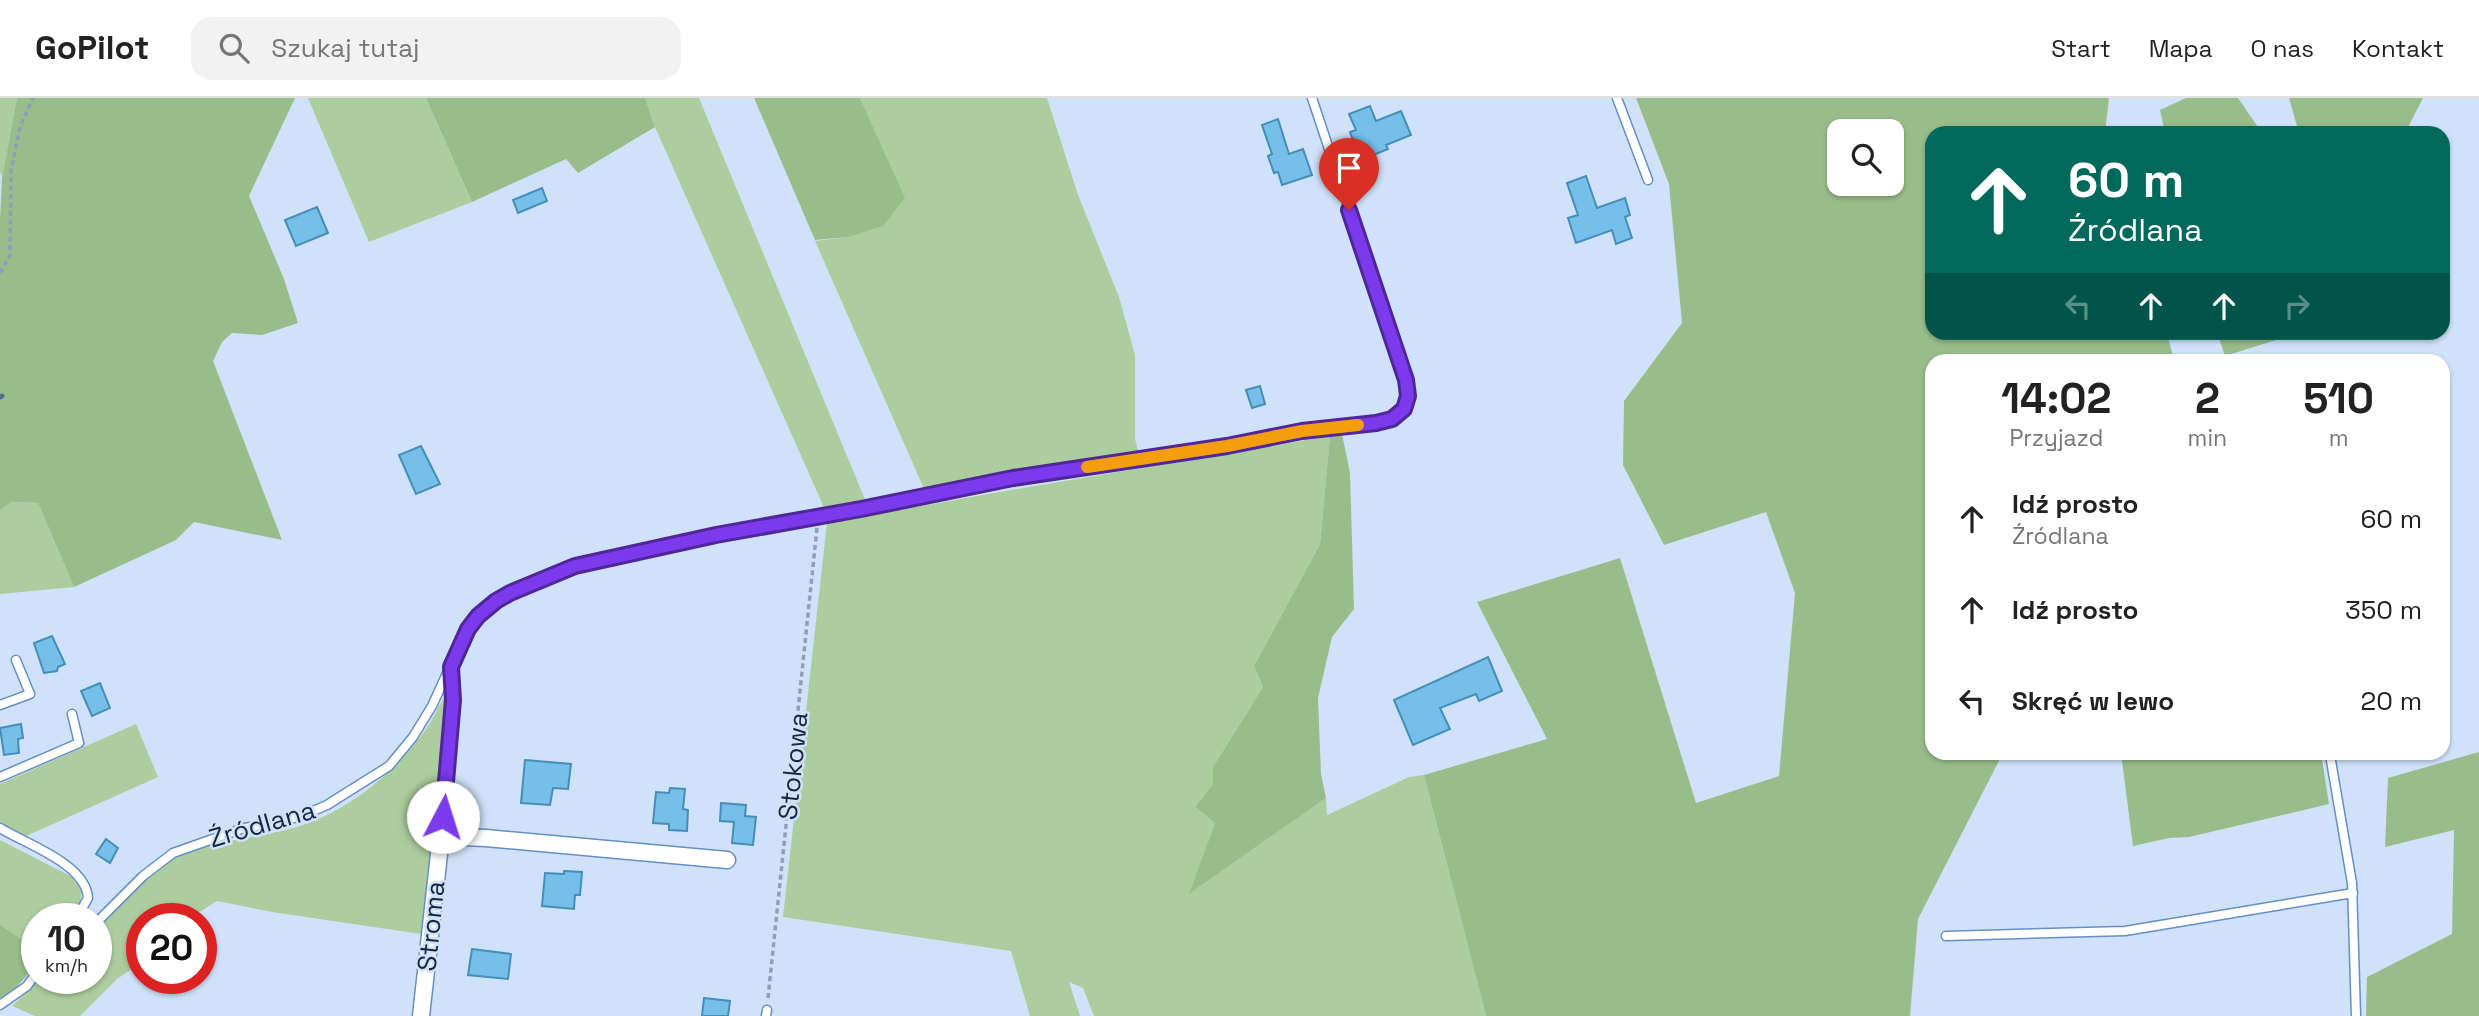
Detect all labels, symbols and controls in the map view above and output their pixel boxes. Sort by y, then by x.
search box [191,17,681,80]
text: GoPilot [35,27,149,69]
icon: search [215,29,253,67]
text: Szukaj tutaj [271,31,420,65]
text: Start [2051,33,2111,64]
text: Mapa [2149,33,2213,64]
text: O nas [2251,33,2314,64]
text: Kontakt [2352,33,2444,64]
map controls [1827,119,1904,196]
button: search [1827,119,1904,196]
pin [1319,138,1379,210]
icon: arrive [1330,149,1368,187]
text: 60 m [2068,149,2184,211]
icon: ahead [1953,154,2044,245]
text: Źródlana [2068,210,2203,250]
icon: left [2059,287,2097,325]
icon: ahead [2132,287,2170,325]
icon: ahead [2205,287,2243,325]
icon: right [2278,287,2316,325]
text: 14:02 [2001,372,2112,425]
text: 2 [2195,372,2220,425]
text: 510 [2303,372,2374,425]
text: Przyjazd [2009,423,2103,453]
text: min [2188,423,2227,453]
text: m [2329,423,2348,453]
text: Idź prosto [2012,487,2139,521]
icon: ahead [1953,500,1991,538]
text: 60 m [2360,502,2422,536]
text: Źródlana [2012,521,2109,551]
icon: ahead [1953,591,1991,629]
text: Idź prosto [2012,593,2139,627]
text: 350 m [2345,593,2422,627]
icon: left [1953,682,1991,720]
text: Skręć w lewo [2012,684,2174,718]
text: 20 m [2361,684,2422,718]
street label: Stokowa [770,710,816,822]
position arrow [406,780,480,854]
street label: Źródlana [205,793,319,855]
street label: Stroma [409,879,453,973]
speed limit sign: 20 [126,903,217,994]
text: 10 [47,917,86,961]
text: km/h [45,954,88,977]

